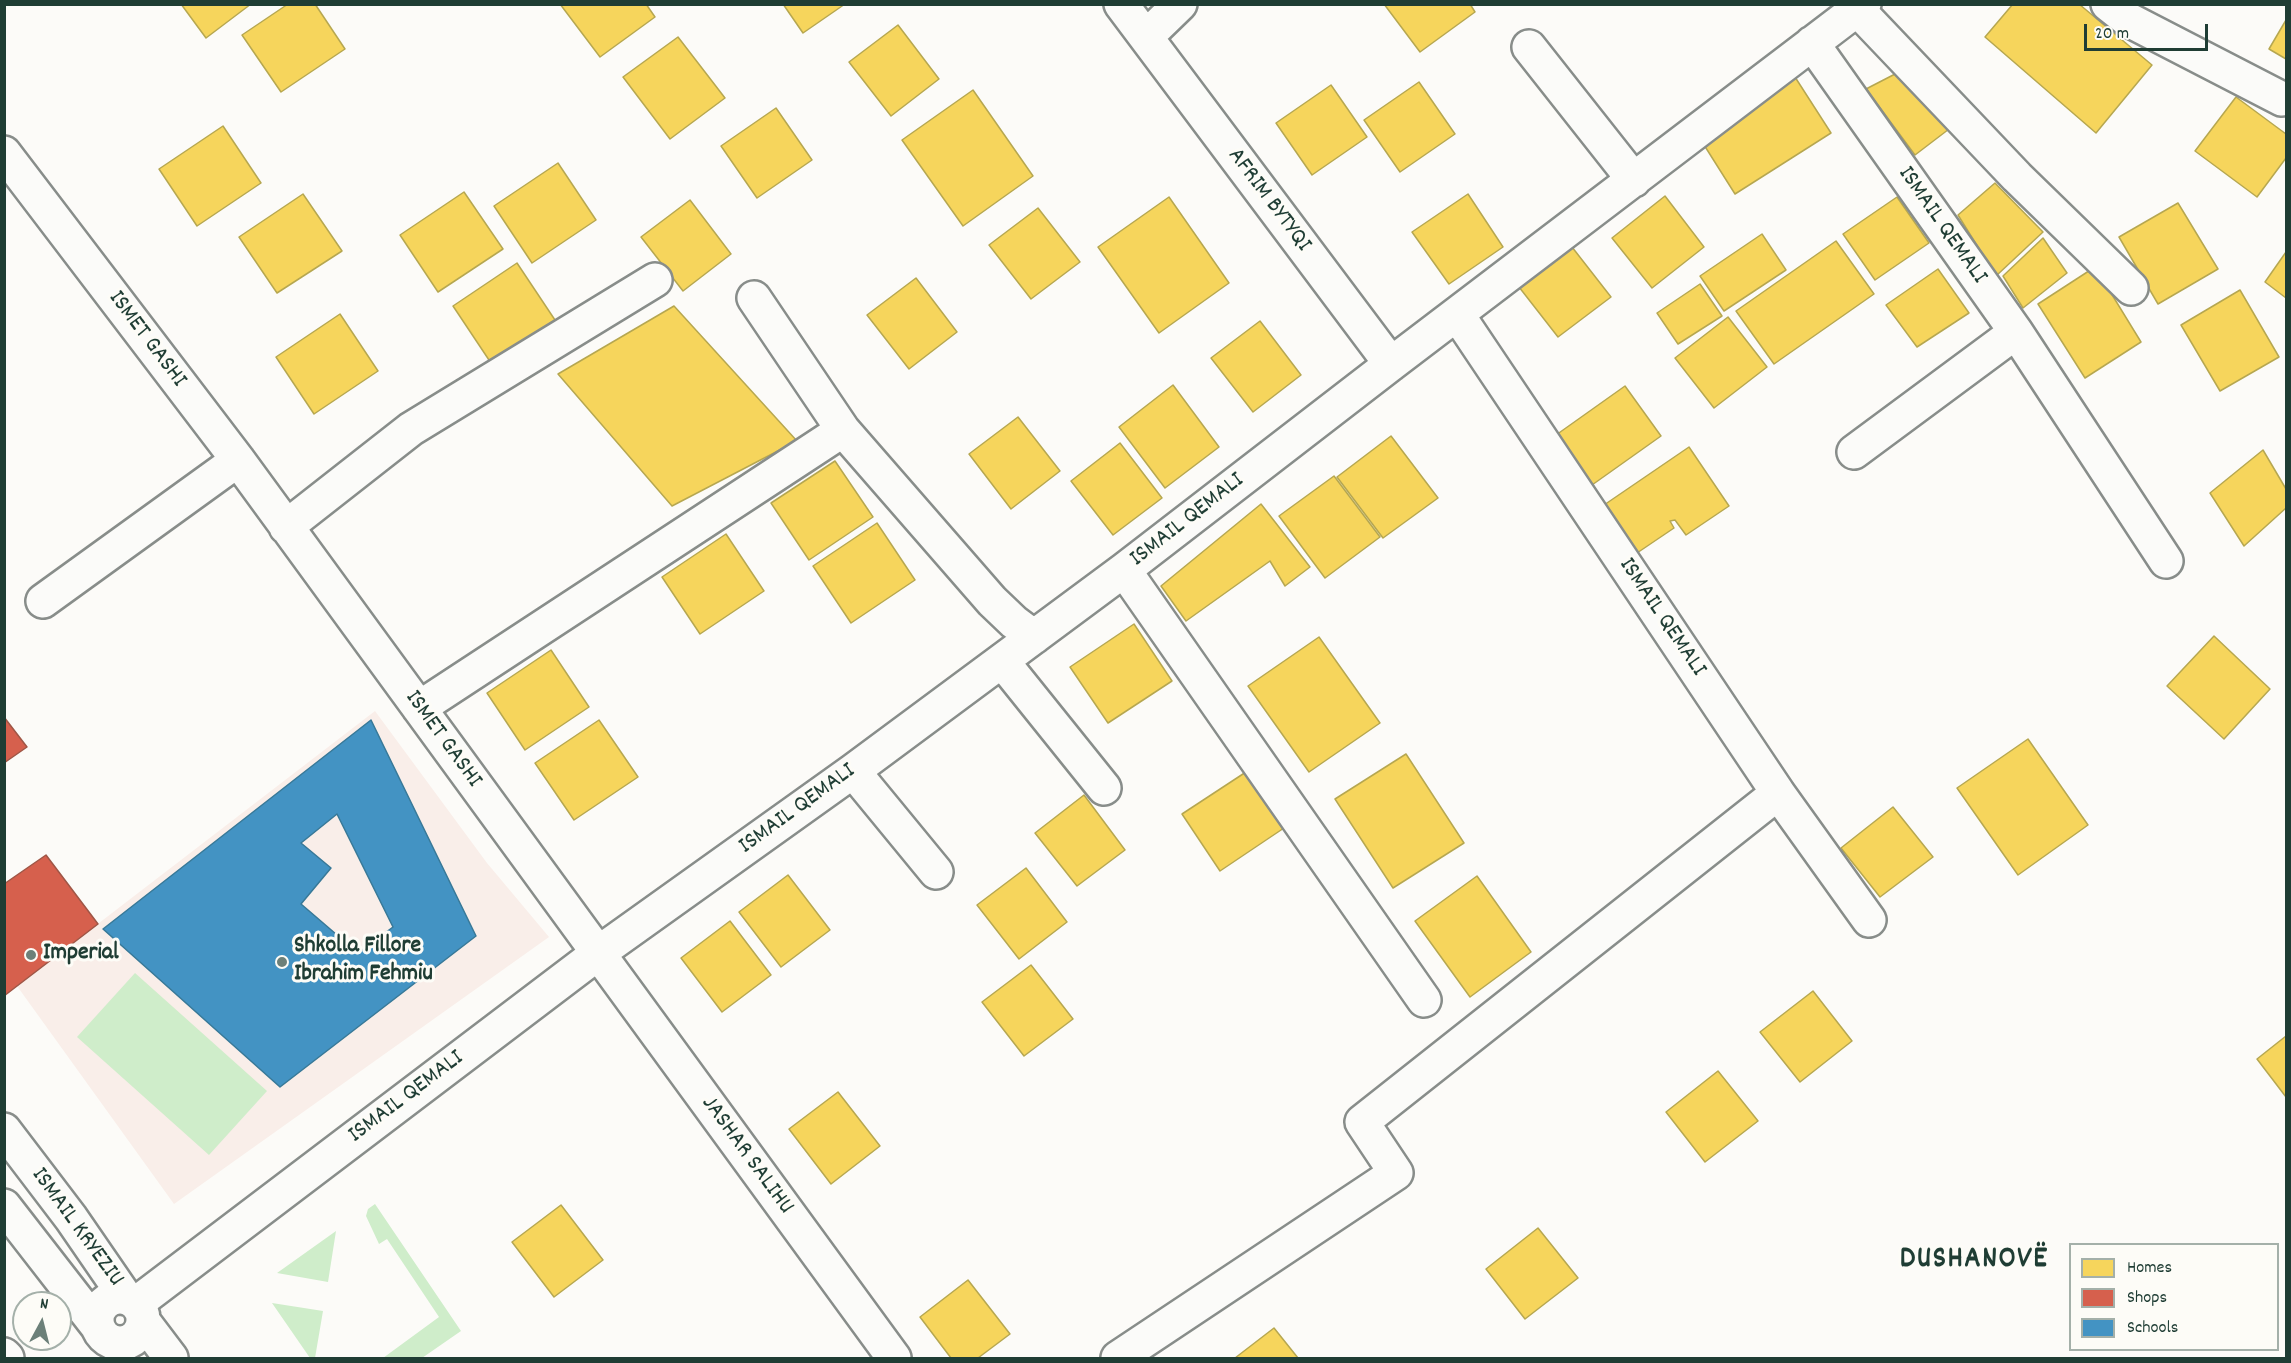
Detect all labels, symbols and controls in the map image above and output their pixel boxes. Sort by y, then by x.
scale bar [2087,12,2212,50]
text: 20 m [2095,22,2129,47]
street label: AFRIM BYTYQI [1220,143,1316,259]
street label: ISMAIL QEMALI [1890,162,1992,290]
street label: ISMET GASHI [100,286,192,394]
street label: ISMAIL QEMALI [1125,467,1251,575]
street label: ISMAIL QEMALI [1611,553,1711,683]
street label: ISMET GASHI [397,686,487,794]
street label: ISMAIL QEMALI [734,758,862,862]
place label: Shkolla Fillore Ibrahim Fehmiu [294,934,433,990]
place label: Imperial [43,941,119,969]
marker: Imperial [24,948,38,962]
marker: Shkolla Fillore Ibrahim Fehmiu [275,955,289,969]
street label: ISMAIL QEMALI [344,1045,470,1151]
street label: JASHAR SALIHU [693,1091,799,1221]
street label: ISMAIL KRYEZIU [23,1163,129,1293]
legend [2069,1243,2279,1351]
district label: DUSHANOVË [1900,1244,2048,1280]
text: Homes [2127,1256,2172,1281]
text: Shops [2127,1286,2167,1311]
north arrow [12,1291,72,1351]
text: N [39,1293,49,1317]
text: Schools [2127,1316,2178,1341]

